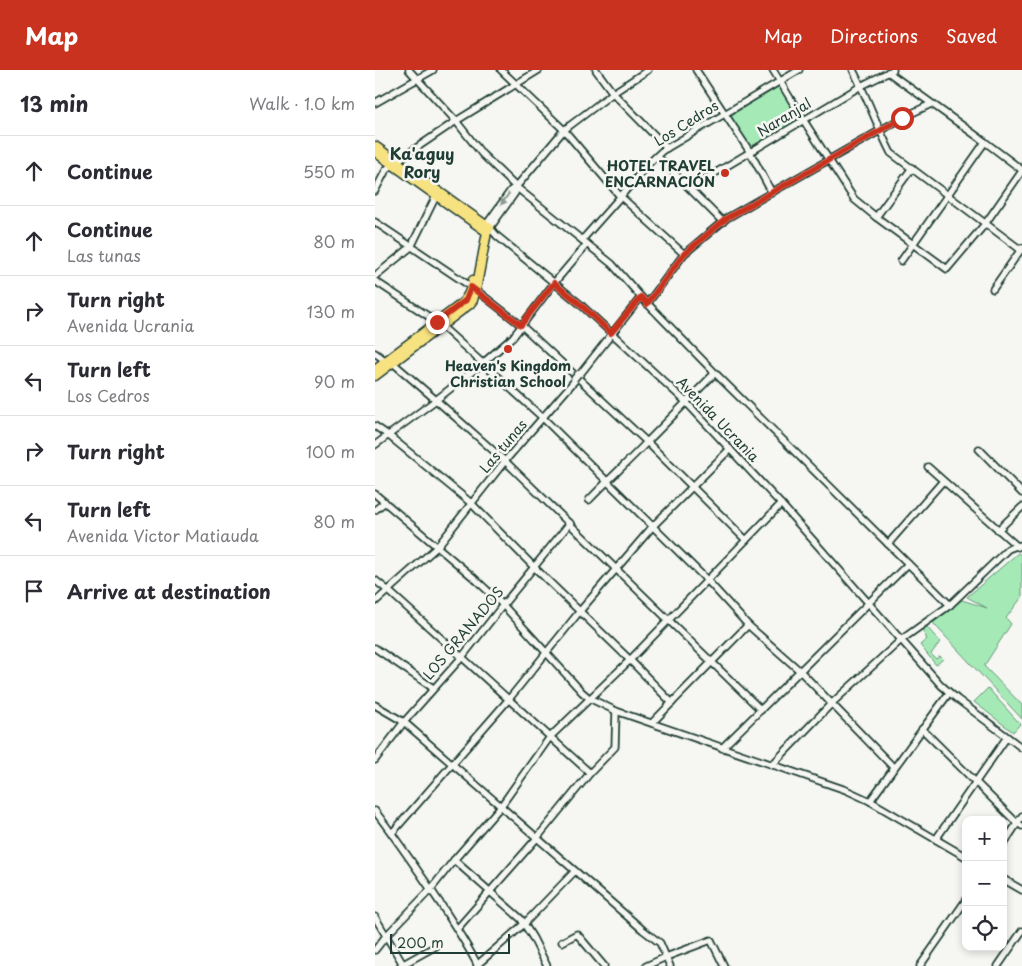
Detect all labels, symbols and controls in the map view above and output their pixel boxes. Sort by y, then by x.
text: Map [25,17,78,53]
text: Map [764,22,802,49]
text: Directions [830,22,918,49]
text: Saved [946,22,997,49]
text: 13 min [20,87,88,119]
text: Walk · 1.0 km [249,91,355,115]
street label: Naranjal [753,93,815,141]
street label: Los Cedros [650,95,722,151]
route start [891,107,914,130]
district label: Ka'aguy Rory [390,141,454,183]
place label: HOTEL TRAVEL ENCARNACIÓN [605,155,715,192]
icon: ahead [20,157,48,185]
text: Continue [67,157,153,185]
text: 550 m [303,159,355,183]
marker: HOTEL TRAVEL ENCARNACIÓN [719,167,731,179]
one-way arrow [500,192,510,206]
text: Continue [67,215,153,243]
icon: ahead [20,227,48,255]
text: 80 m [313,229,355,253]
text: Las tunas [67,243,141,267]
text: Turn right [67,285,165,313]
icon: right [20,297,48,325]
text: 130 m [307,299,355,323]
route end [426,311,449,334]
text: Avenida Ucrania [67,313,194,337]
marker: Heaven's Kingdom Christian School [502,343,514,355]
text: Turn left [67,355,151,383]
place label: Heaven's Kingdom Christian School [445,355,571,392]
icon: left [20,367,48,395]
text: 90 m [314,369,355,393]
street label: Avenida Ucrania [672,372,764,467]
text: Los Cedros [67,383,150,407]
street label: Las tunas [474,414,532,478]
icon: right [20,437,48,465]
text: Turn right [67,437,165,465]
text: 100 m [306,439,355,463]
text: Turn left [67,495,151,523]
icon: left [20,507,48,535]
text: 80 m [313,509,355,533]
text: Avenida Victor Matiauda [67,523,259,547]
icon: arrive [20,577,48,605]
text: Arrive at destination [67,577,271,605]
street label: LOS GRANADOS [418,582,508,684]
map controls [962,816,1007,951]
button: + [962,816,1007,861]
button: − [962,861,1007,906]
button: locate [962,906,1007,951]
scale bar [390,931,510,954]
text: 200 m [397,932,444,953]

